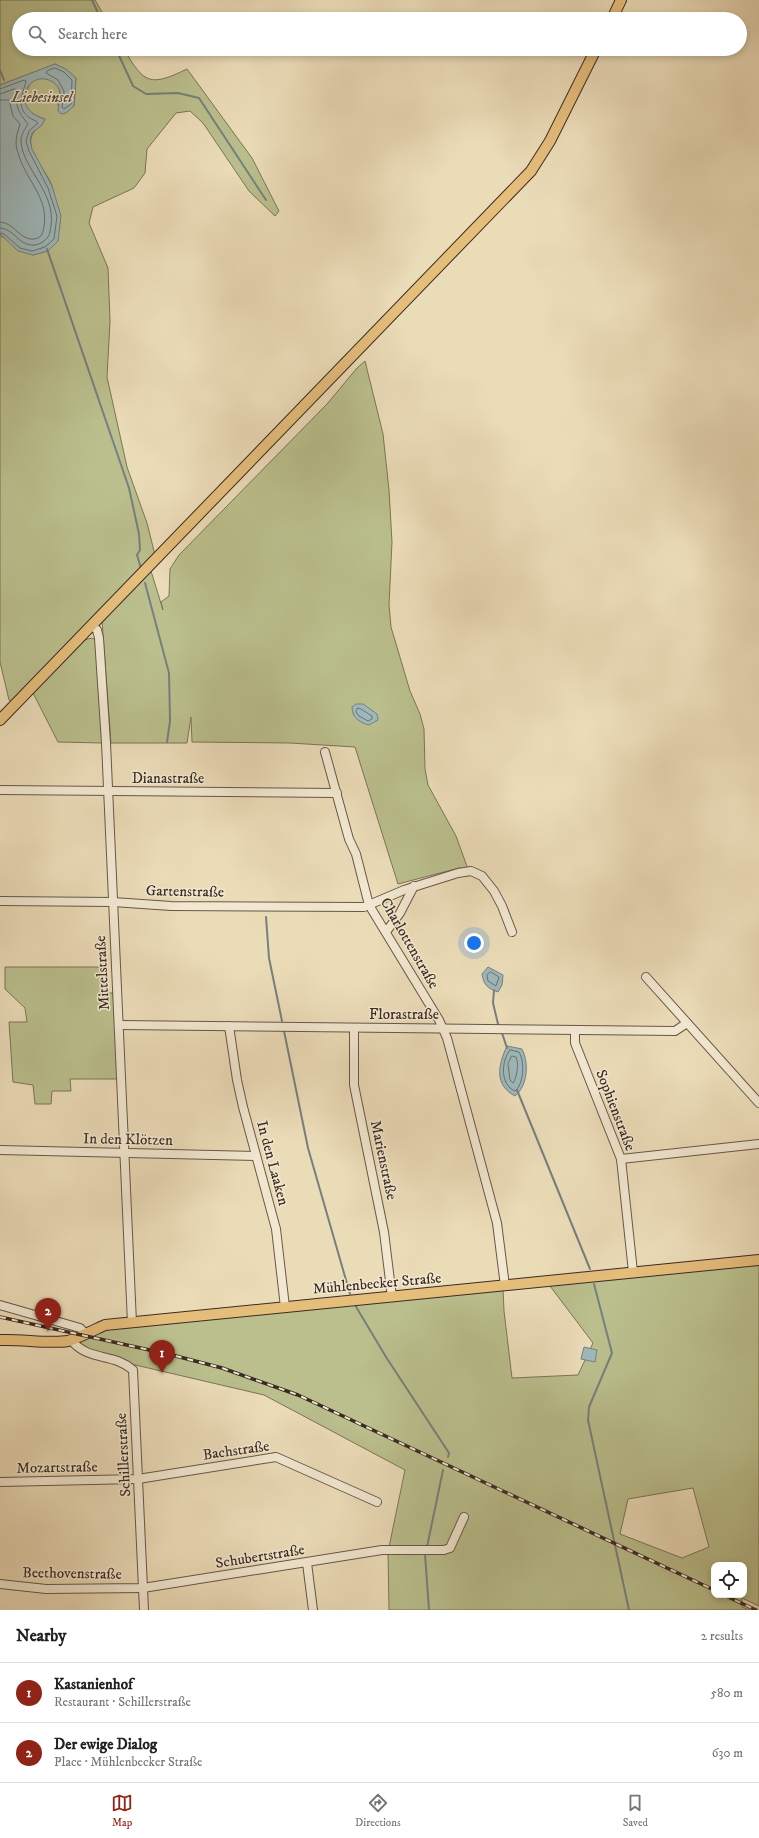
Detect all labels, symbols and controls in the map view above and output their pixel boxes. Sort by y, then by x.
search box [12,12,747,56]
icon: search [26,23,48,45]
text: Search here [58,25,127,44]
park label: Liebesinsel [11,88,75,107]
street label: Dianastraße [132,769,204,788]
street label: Gartenstraße [146,881,224,902]
street label: Charlottenstraße [376,894,443,992]
your location [464,933,484,953]
street label: Mittelstraße [91,935,114,1011]
street label: Florastraße [369,1005,439,1024]
street label: Sophienstraße [591,1067,640,1153]
street label: In den Laaken [252,1119,293,1208]
street label: Marienstraße [366,1119,401,1202]
street label: In den Klötzen [83,1129,173,1150]
street label: Mühlenbecker Straße [312,1268,442,1299]
pin: 2 [35,1298,61,1331]
pin: 1 [149,1340,175,1373]
street label: Schillerstraße [112,1413,135,1497]
street label: Bachstraße [201,1436,271,1465]
street label: Mozartstraße [16,1457,98,1478]
street label: Schubertstraße [214,1540,306,1573]
map controls [711,1562,747,1598]
button: locate [711,1562,747,1598]
street label: Beethovenstraße [22,1563,122,1584]
text: Nearby [16,1625,66,1647]
text: 2 results [701,1628,743,1644]
text: Kastanienhof [54,1675,133,1694]
text: 1 [27,1685,31,1701]
text: 580 m [711,1685,743,1701]
text: Restaurant · Schillerstraße [54,1694,191,1710]
text: Der ewige Dialog [54,1735,157,1754]
text: 2 [26,1745,32,1761]
text: 630 m [712,1745,743,1761]
text: Place · Mühlenbecker Straße [54,1754,202,1770]
tab: Map [111,1792,133,1830]
tab: Directions [355,1792,401,1830]
tab: Saved [623,1792,648,1830]

